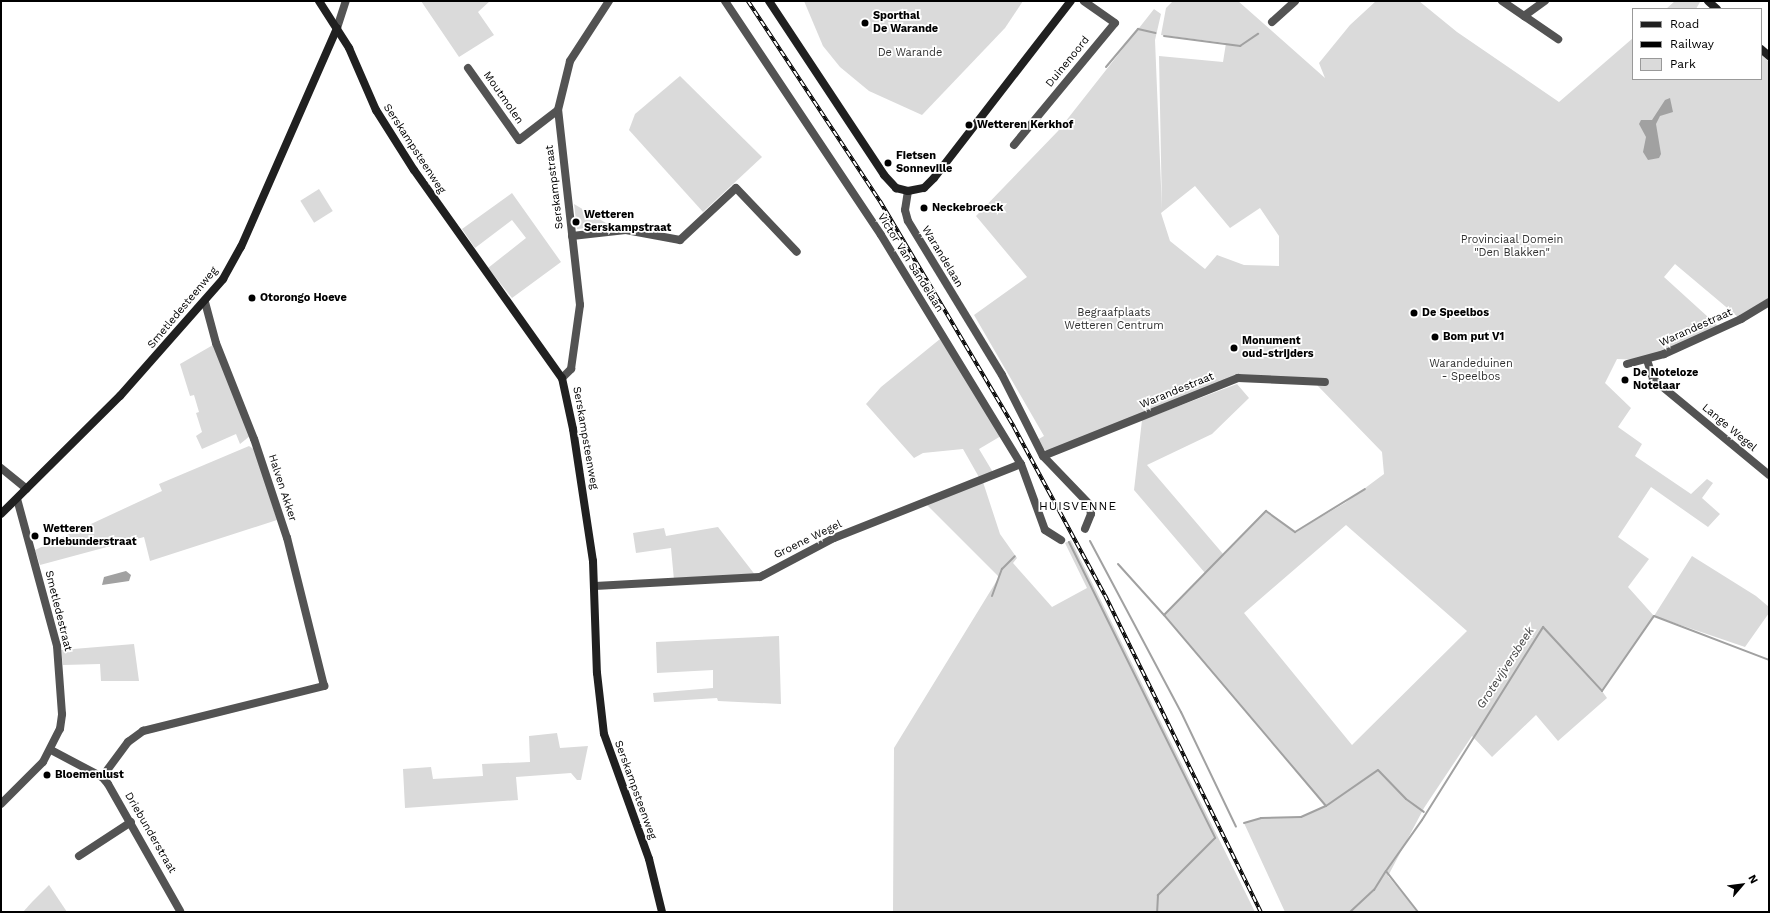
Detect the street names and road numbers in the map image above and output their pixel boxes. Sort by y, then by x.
street label: Duinenoord [1043,34,1093,90]
street label: Moutmolen [480,69,526,127]
street label: Serskampsteenweg [380,102,448,196]
street label: Serskampstraat [543,144,567,230]
street label: Victor Van Sandelaan [874,211,946,315]
street label: Warandelaan [918,224,966,290]
street label: Smetledesteenweg [145,265,221,351]
street label: Warandestraat [1657,306,1735,350]
street label: Warandestraat [1138,370,1216,412]
street label: Serskampsteenweg [569,386,601,490]
street label: Lange Wegel [1699,401,1759,455]
street label: Halven Akker [265,452,299,524]
street label: Groene Wegel [772,518,844,562]
street label: Smetledestraat [42,569,74,653]
street label: Serskampsteenweg [611,739,659,841]
street label: Driebunderstraat [121,790,179,876]

